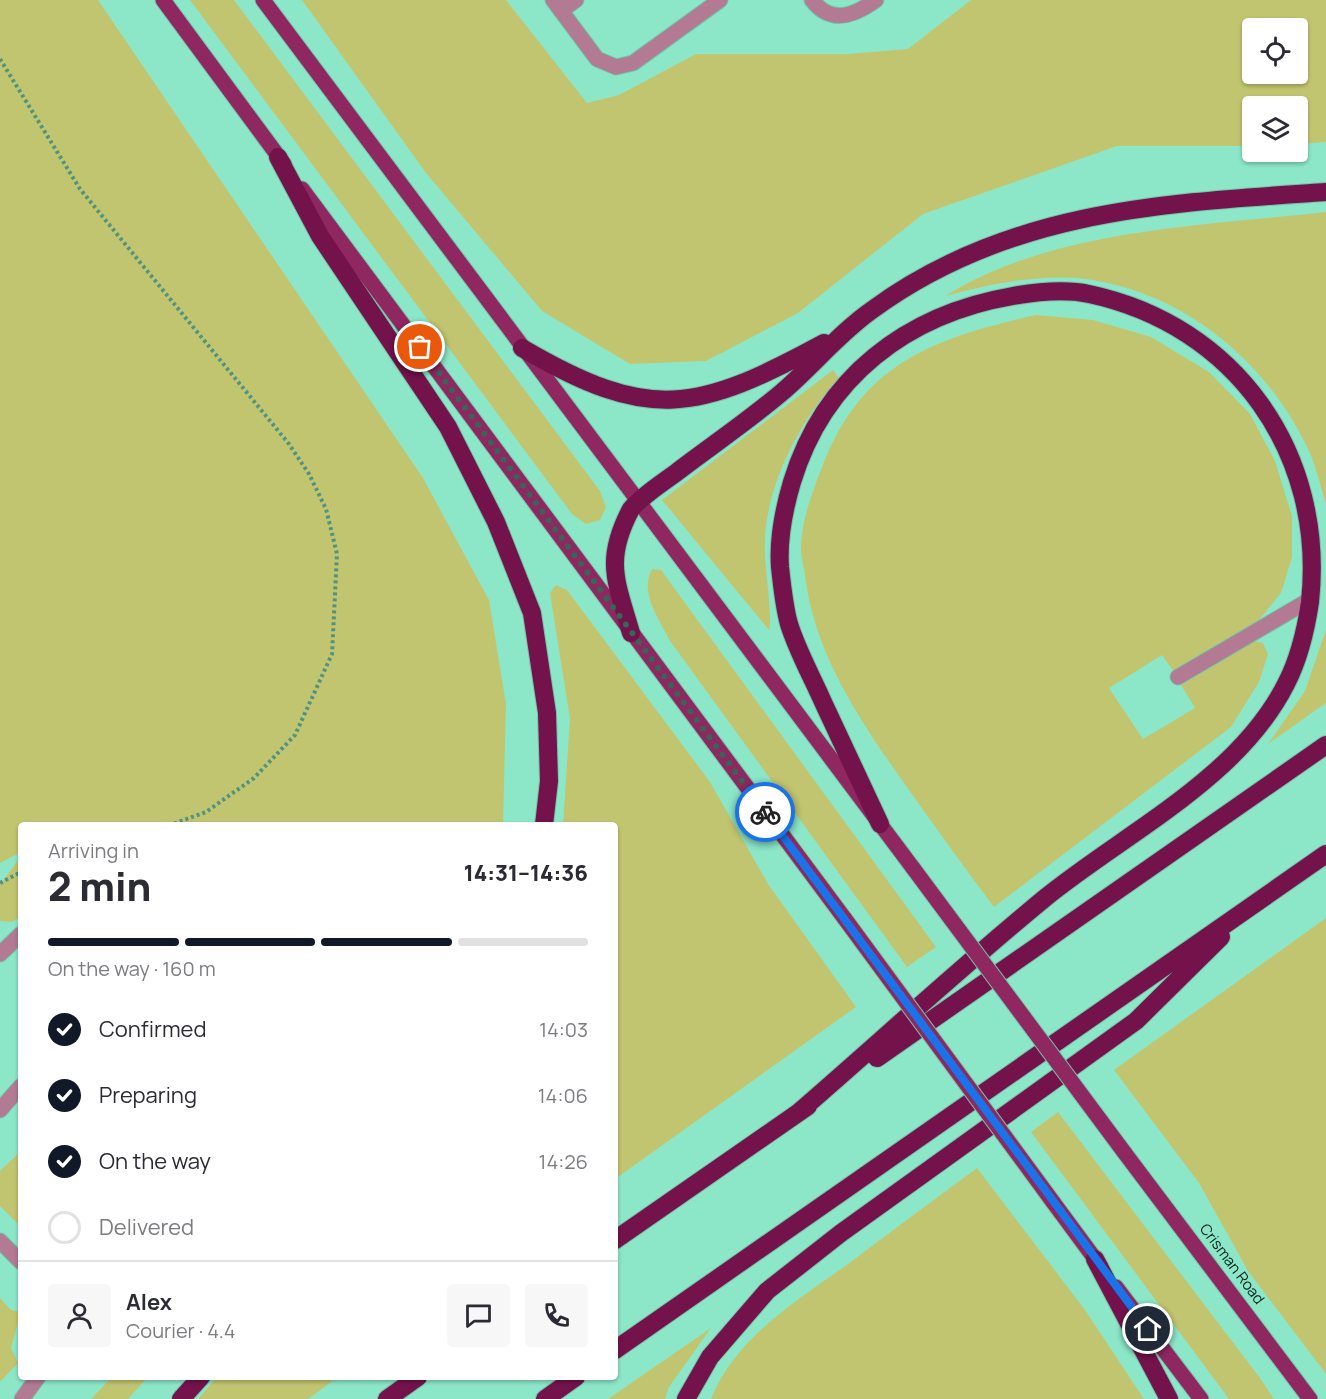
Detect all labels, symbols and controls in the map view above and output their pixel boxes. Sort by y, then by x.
map controls [1242,18,1308,162]
button: locate [1242,18,1308,84]
button: layers [1242,96,1308,162]
pin [394,321,445,372]
icon: bag [403,330,436,363]
courier [735,782,795,842]
icon: bike [749,796,782,829]
text: Arriving in [48,837,139,864]
text: 14:31–14:36 [464,858,588,888]
text: 2 min [48,859,151,913]
text: On the way · 160 m [48,955,216,982]
icon: check [48,1013,81,1046]
text: Confirmed [99,1014,207,1044]
text: 14:03 [539,1016,588,1043]
icon: check [48,1079,81,1112]
text: Preparing [99,1080,197,1110]
text: 14:06 [538,1082,588,1109]
icon: check [48,1145,81,1178]
text: On the way [99,1146,211,1176]
text: 14:26 [539,1148,588,1175]
text: Delivered [99,1212,194,1242]
street label: Crisman Road [1195,1219,1270,1308]
button: person [48,1284,111,1347]
button: chat [447,1284,510,1347]
button: phone [525,1284,588,1347]
text: Alex [126,1287,172,1317]
pin [1122,1303,1173,1354]
icon: home [1131,1312,1164,1345]
text: Courier · 4.4 [126,1317,236,1344]

